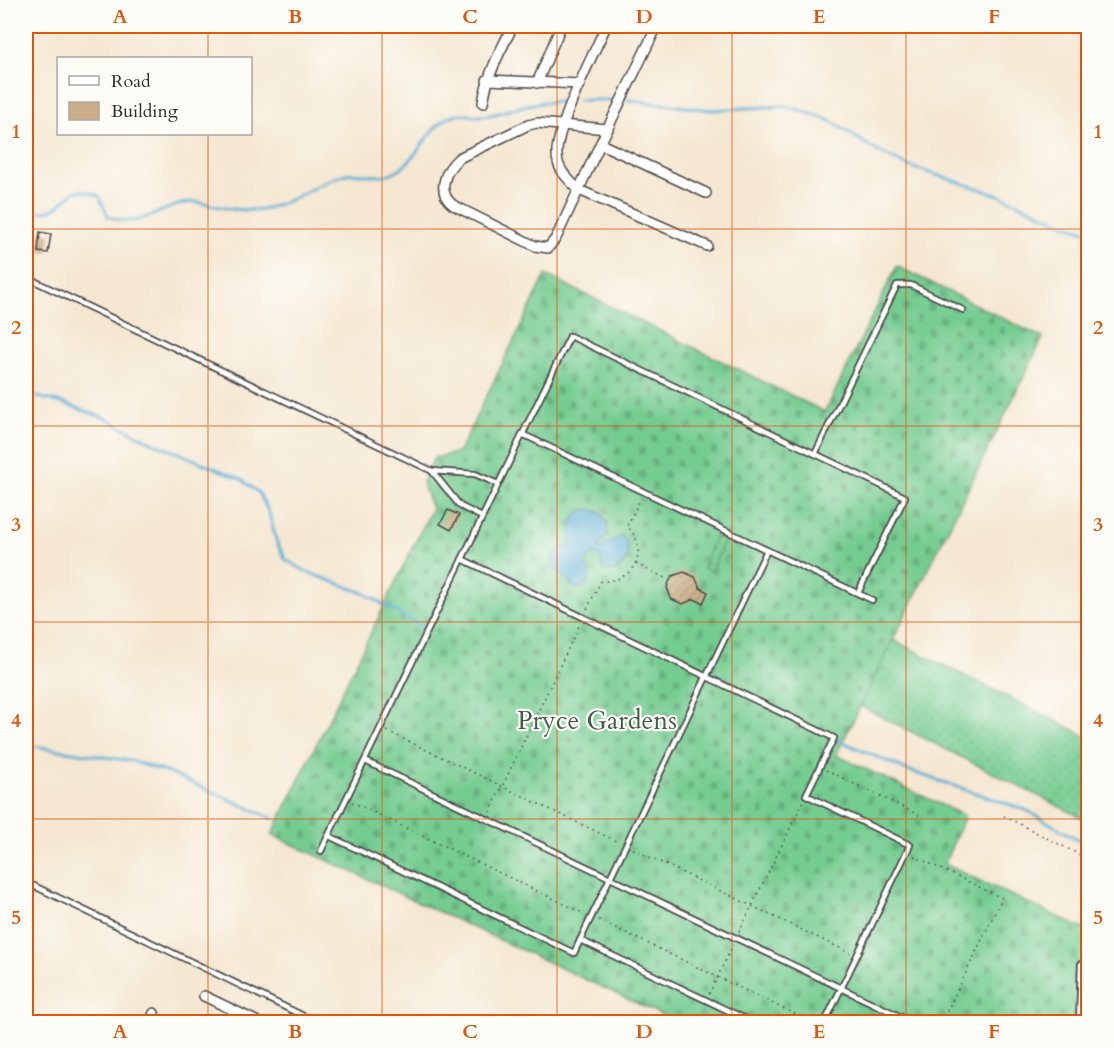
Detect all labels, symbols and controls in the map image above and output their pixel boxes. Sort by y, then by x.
text: A [112,3,128,30]
text: B [288,3,302,30]
text: C [462,3,478,30]
text: D [635,3,653,30]
text: E [813,3,825,30]
text: F [988,3,1000,30]
legend [57,57,252,135]
text: Road [111,69,151,94]
text: Building [111,99,179,124]
text: 1 [11,118,21,145]
text: 1 [1093,118,1103,145]
text: 2 [11,314,21,341]
text: 2 [1093,314,1103,341]
text: 3 [11,511,21,538]
text: 3 [1093,511,1103,538]
park label: Pryce Gardens [517,703,677,738]
text: 4 [11,707,21,734]
text: 4 [1093,707,1103,734]
text: 5 [11,904,21,931]
text: 5 [1093,904,1103,931]
text: A [112,1018,128,1045]
text: B [288,1018,302,1045]
text: C [462,1018,478,1045]
text: D [635,1018,653,1045]
text: E [813,1018,825,1045]
text: F [988,1018,1000,1045]

